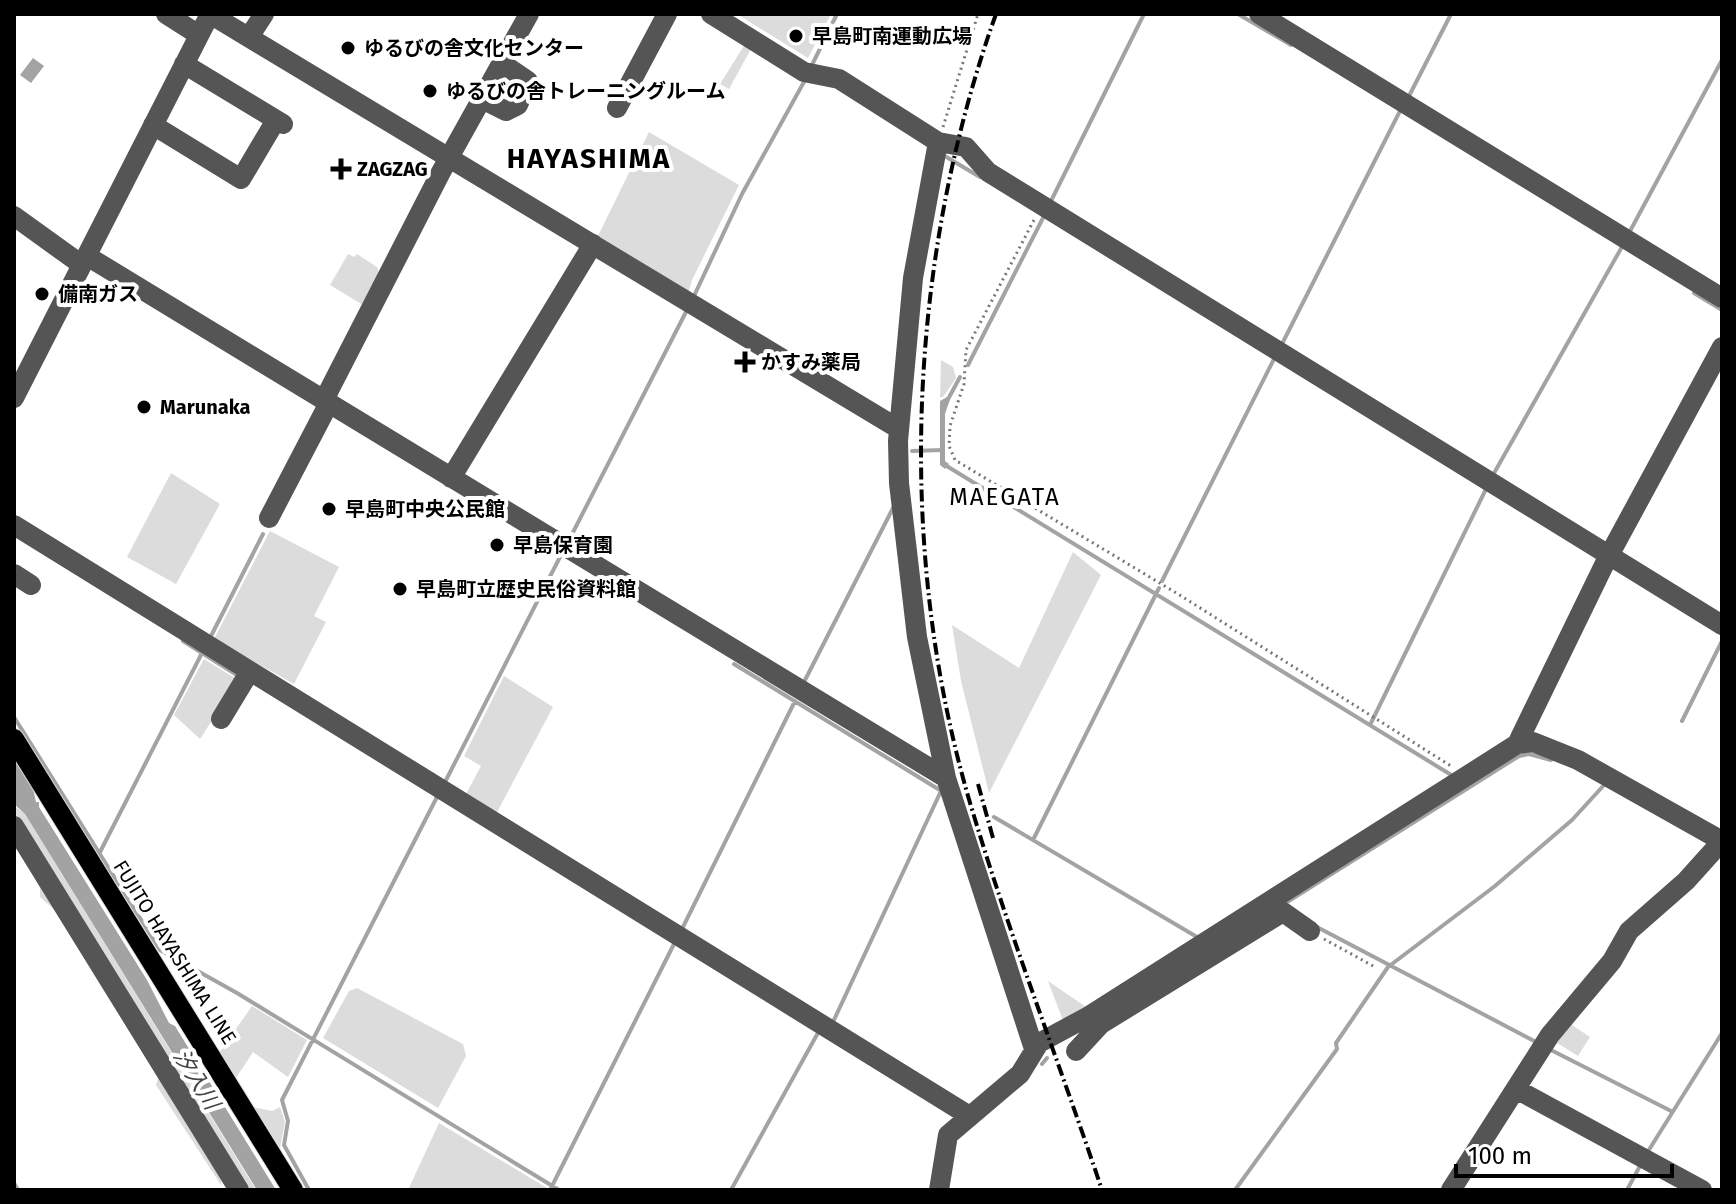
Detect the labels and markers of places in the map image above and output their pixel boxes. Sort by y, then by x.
place label: 早島町南運動広場 [812,24,972,48]
marker: 早島町南運動広場 [787,27,805,45]
place label: ゆるびの舎文化センター [364,36,584,60]
marker: ゆるびの舎文化センター [339,39,357,57]
place label: ゆるびの舎トレーニングルーム [446,79,725,103]
marker: ゆるびの舎トレーニングルーム [421,82,439,100]
place label: ZAGZAG [357,157,428,181]
marker: ZAGZAG [332,160,350,178]
place label: 備南ガス [58,282,138,306]
marker: 備南ガス [33,285,51,303]
place label: かすみ薬局 [761,350,861,374]
marker: かすみ薬局 [736,353,754,371]
place label: Marunaka [160,395,250,419]
marker: Marunaka [135,398,153,416]
place label: 早島町中央公民館 [345,497,505,521]
marker: 早島町中央公民館 [320,500,338,518]
place label: 早島保育園 [513,533,613,557]
marker: 早島保育園 [488,536,506,554]
place label: 早島町立歴史民俗資料館 [416,577,636,601]
marker: 早島町立歴史民俗資料館 [391,580,409,598]

